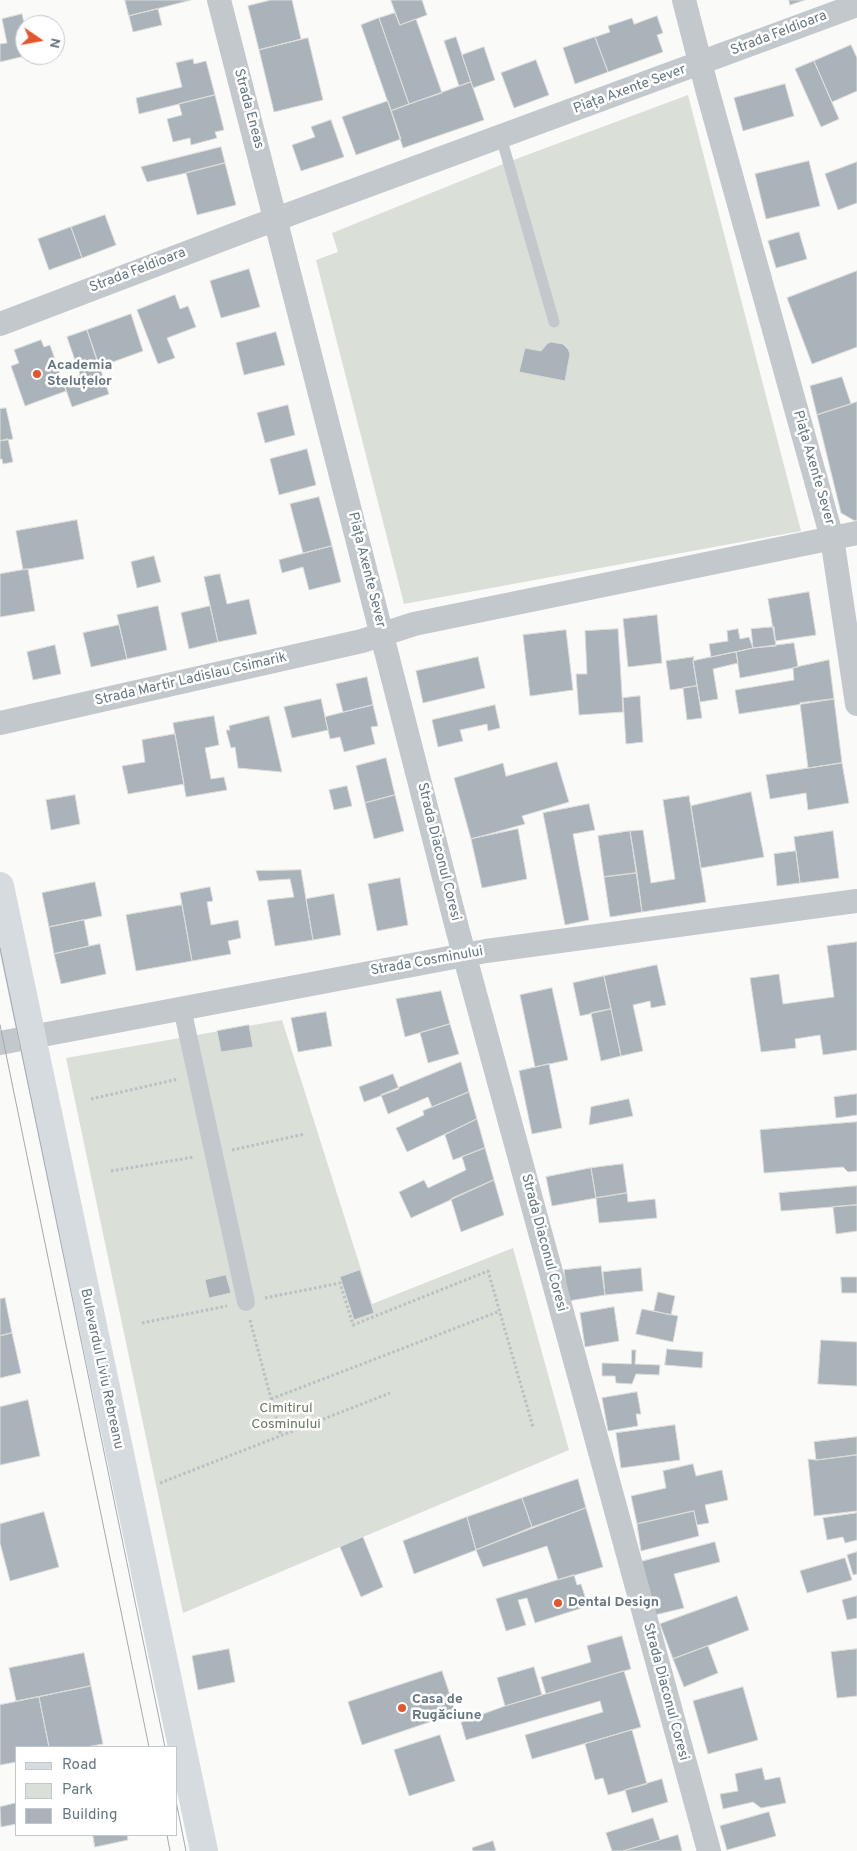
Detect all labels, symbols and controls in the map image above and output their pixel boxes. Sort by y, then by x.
street label: Strada Feldioara [729,8,829,60]
north arrow [15,15,65,65]
text: N [45,36,64,50]
street label: Piața Axente Sever [571,62,689,118]
street label: Strada Eneas [229,67,267,151]
street label: Strada Feldioara [88,245,188,297]
place label: Academia Steluțelor [47,358,112,391]
marker: Academia Steluțelor [31,368,43,380]
street label: Piața Axente Sever [789,409,837,527]
street label: Piața Axente Sever [344,510,388,630]
street label: Strada Martir Ladislau Csimarik [94,650,288,710]
street label: Strada Diaconul Coresi [413,781,463,923]
street label: Strada Cosminului [369,944,485,980]
street label: Strada Diaconul Coresi [517,1172,569,1314]
street label: Bulevardul Liviu Rebreanu [76,1287,126,1451]
park label: Cimitirul Cosminului [251,1401,321,1434]
place label: Dental Design [568,1595,659,1611]
marker: Dental Design [552,1597,564,1609]
street label: Strada Diaconul Coresi [639,1621,691,1763]
place label: Casa de Rugăciune [412,1692,481,1724]
marker: Casa de Rugăciune [396,1702,408,1714]
legend [15,1746,178,1836]
text: Road [62,1756,97,1775]
text: Park [62,1781,93,1800]
text: Building [62,1806,117,1825]

